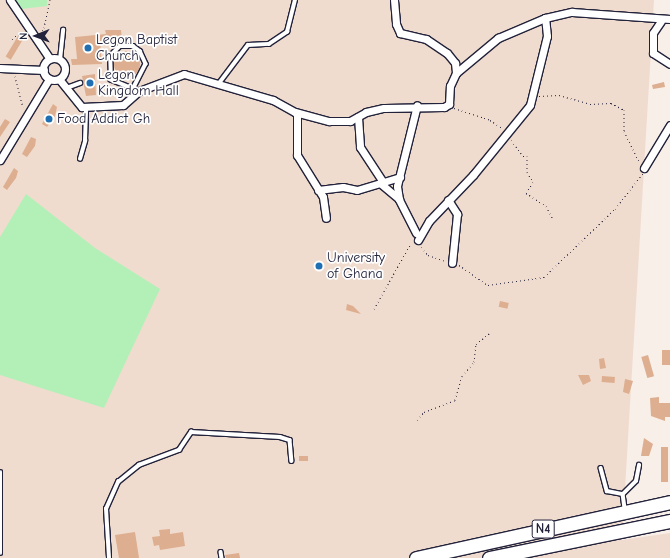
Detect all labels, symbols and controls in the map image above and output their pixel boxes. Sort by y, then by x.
north arrow [16,16,56,56]
place label: Legon Baptist Church [96,32,177,64]
text: N [17,33,30,40]
marker: Legon Baptist Church [83,43,93,53]
place label: Legon Kingdom Hall [98,67,179,100]
marker: Legon Kingdom Hall [85,78,95,88]
place label: Food Addict Gh [57,111,150,127]
marker: Food Addict Gh [44,114,54,124]
place label: University of Ghana [327,250,385,282]
marker: University of Ghana [314,261,324,271]
road number: N4 [531,518,555,540]

